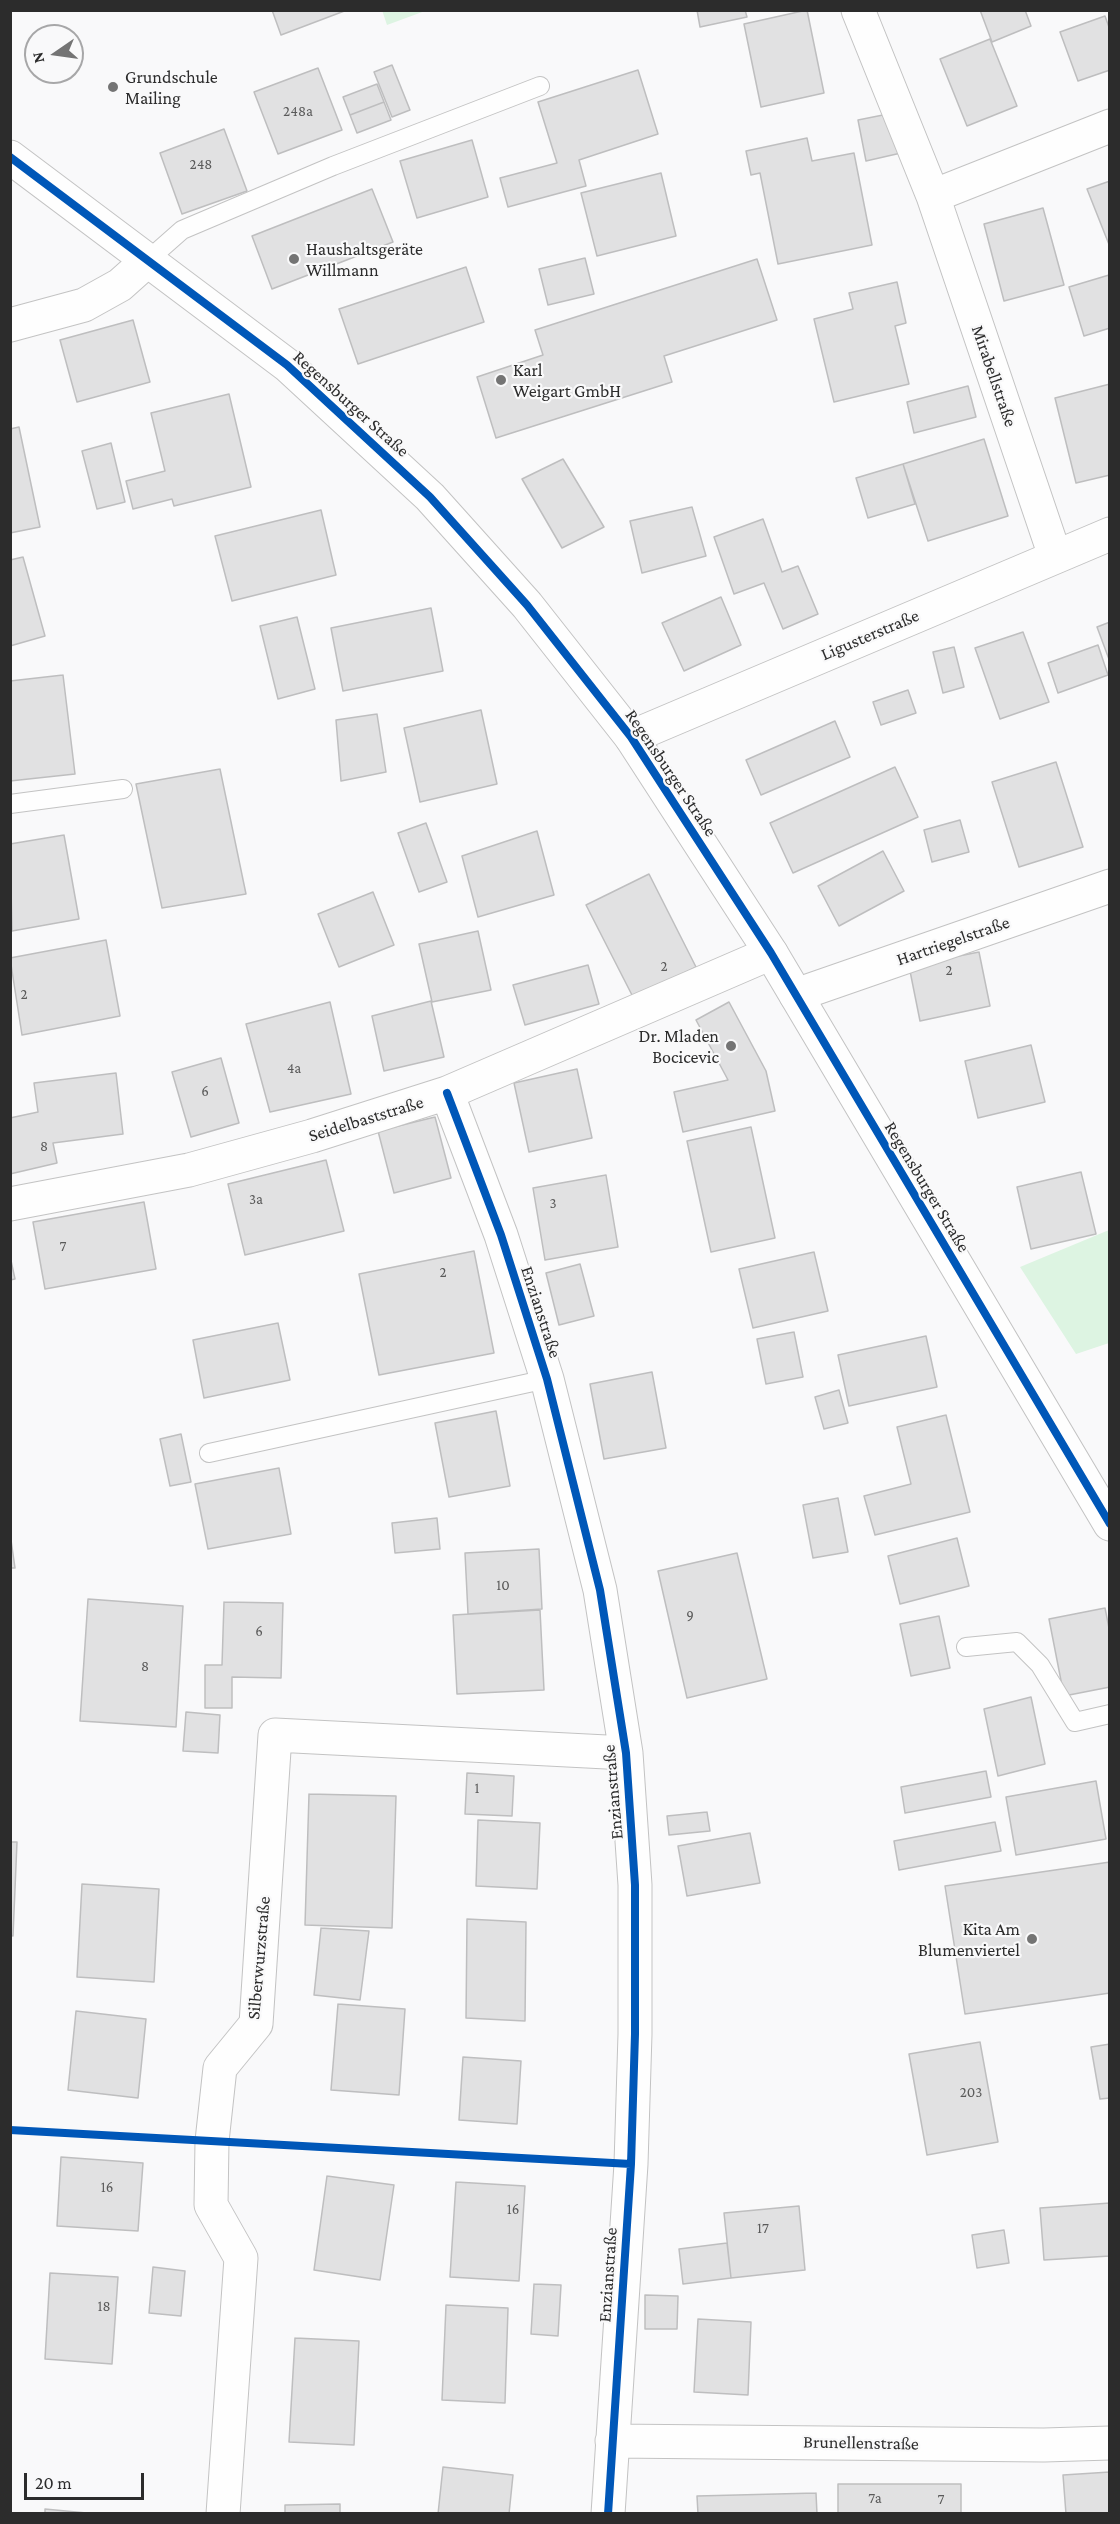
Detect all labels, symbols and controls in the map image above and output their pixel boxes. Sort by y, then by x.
north arrow [24,24,84,84]
text: N [28,50,47,65]
place label: Grundschule Mailing [125,66,218,109]
marker: Grundschule Mailing [106,80,120,94]
house number: 248a [283,102,313,120]
house number: 248 [190,155,212,173]
place label: Haushaltsgeräte Willmann [306,238,423,280]
marker: Haushaltsgeräte Willmann [287,252,301,266]
street label: Mirabellstraße [967,322,1021,430]
street label: Regensburger Straße [289,346,413,462]
place label: Karl Weigart GmbH [513,359,621,401]
marker: Karl Weigart GmbH [494,373,508,387]
street label: Ligusterstraße [818,605,922,665]
street label: Regensburger Straße [620,705,722,841]
street label: Hartriegelstraße [894,912,1012,970]
house number: 2 [660,957,668,975]
house number: 2 [945,961,953,979]
house number: 2 [20,985,28,1003]
place label: Dr. Mladen Bocicevic [638,1025,719,1068]
marker: Dr. Mladen Bocicevic [724,1039,738,1053]
house number: 4a [287,1059,301,1077]
house number: 6 [201,1082,209,1100]
street label: Seidelbaststraße [306,1091,426,1147]
street label: Regensburger Straße [879,1118,975,1256]
house number: 8 [40,1137,48,1155]
house number: 3a [249,1190,263,1208]
house number: 3 [549,1194,557,1212]
house number: 7 [60,1237,66,1255]
house number: 2 [439,1263,447,1281]
street label: Enzianstraße [516,1263,566,1361]
house number: 10 [496,1576,510,1594]
house number: 9 [686,1606,694,1624]
house number: 6 [255,1622,263,1640]
house number: 8 [141,1657,149,1675]
street label: Enzianstraße [598,1744,628,1840]
house number: 1 [475,1779,479,1797]
street label: Silberwurzstraße [243,1896,275,2020]
place label: Kita Am Blumenviertel [918,1918,1020,1960]
marker: Kita Am Blumenviertel [1025,1932,1039,1946]
house number: 203 [960,2083,982,2101]
house number: 16 [101,2178,113,2196]
house number: 16 [507,2200,519,2218]
house number: 17 [757,2219,769,2237]
street label: Enzianstraße [594,2227,622,2323]
house number: 18 [97,2297,111,2315]
street label: Brunellenstraße [803,2431,919,2455]
scale bar [27,2461,147,2499]
text: 20 m [35,2473,72,2493]
house number: 7a [868,2489,882,2507]
house number: 7 [938,2490,944,2508]

